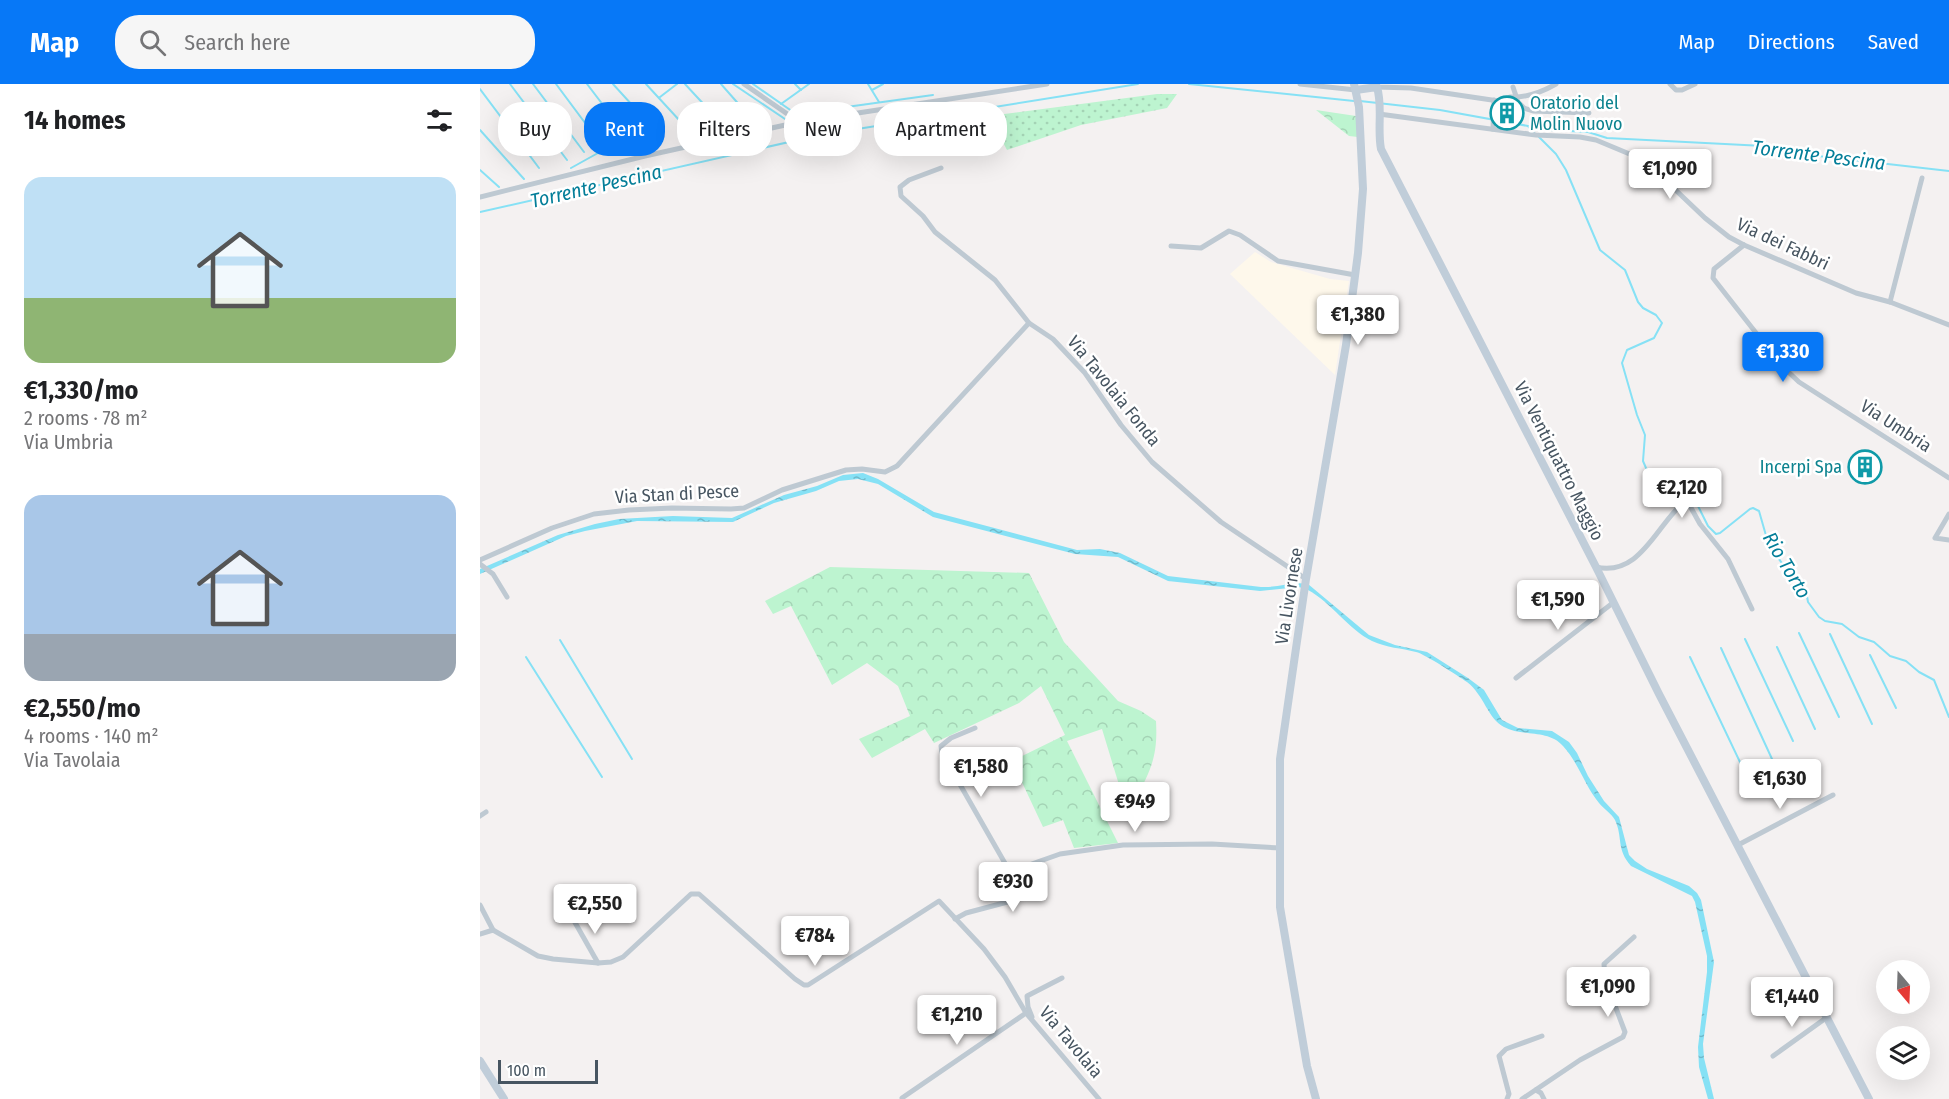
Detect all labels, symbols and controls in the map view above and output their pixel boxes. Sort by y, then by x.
search box [115,15,535,69]
text: Map [30,26,79,59]
icon: search [136,26,169,59]
text: Search here [184,29,290,56]
text: Map [1678,29,1715,55]
text: Directions [1748,29,1835,55]
text: Saved [1868,29,1919,55]
place label: Oratorio del Molin Nuovo [1530,92,1622,135]
building icon: Oratorio del Molin Nuovo [1489,95,1525,131]
chip: Buy [498,102,572,156]
chip: Rent [584,102,665,156]
chip: Filters [677,102,772,156]
chip: New [784,102,862,156]
chip: Apartment [874,102,1007,156]
icon: filters [423,104,456,137]
text: 14 homes [24,105,126,136]
water label: Torrente Pescina [1751,135,1887,175]
pin: €1,090 [1621,149,1719,200]
text: €1,090 [1643,156,1697,180]
water label: Torrente Pescina [528,159,664,213]
street label: Via dei Fabbri [1733,213,1833,275]
icon: home [186,216,294,324]
pin: €1,380 [1309,295,1407,346]
text: €1,380 [1331,302,1385,326]
street label: Via Tavolaia Fonda [1063,331,1165,451]
pin: €1,330 [1734,332,1832,383]
text: €1,330 [1756,339,1810,363]
text: €1,330/mo [24,375,138,406]
street label: Via Ventiquattro Maggio [1509,378,1609,544]
street label: Via Umbria [1856,395,1936,457]
text: 2 rooms · 78 m² [24,406,147,430]
text: Via Umbria [24,430,113,454]
building icon: Incerpi Spa [1847,449,1883,485]
place label: Incerpi Spa [1760,456,1842,478]
pin: €2,120 [1633,468,1731,519]
text: €2,120 [1657,475,1707,499]
street label: Via Stan di Pesce [614,480,740,508]
water label: Rio Torto [1758,527,1816,603]
icon: home [186,534,294,642]
street label: Via Livornese [1270,546,1308,646]
pin: €1,590 [1509,580,1607,631]
text: €1,590 [1531,587,1585,611]
text: €2,550/mo [24,693,141,724]
text: 4 rooms · 140 m² [24,724,159,748]
pin: €1,580 [932,747,1030,798]
text: Via Tavolaia [24,748,121,772]
text: €1,580 [954,754,1008,778]
pin: €1,630 [1731,759,1829,810]
text: €1,630 [1753,766,1807,790]
pin: €949 [1099,782,1171,833]
text: €949 [1115,789,1155,813]
pin: €930 [977,862,1049,913]
text: €930 [993,869,1033,893]
pin: €2,550 [546,884,644,935]
text: €2,550 [568,891,622,915]
pin: €784 [779,916,851,967]
text: €784 [795,923,835,947]
north arrow [1876,960,1930,1014]
map controls [1876,960,1930,1080]
pin: €1,090 [1559,967,1657,1018]
text: €1,090 [1581,974,1635,998]
pin: €1,440 [1743,977,1841,1028]
text: €1,440 [1765,984,1819,1008]
pin: €1,210 [908,995,1006,1046]
text: €1,210 [931,1002,983,1026]
street label: Via Tavolaia [1035,1002,1107,1083]
button: layers [1876,1026,1930,1080]
scale bar [498,1057,598,1084]
text: 100 m [507,1061,546,1080]

